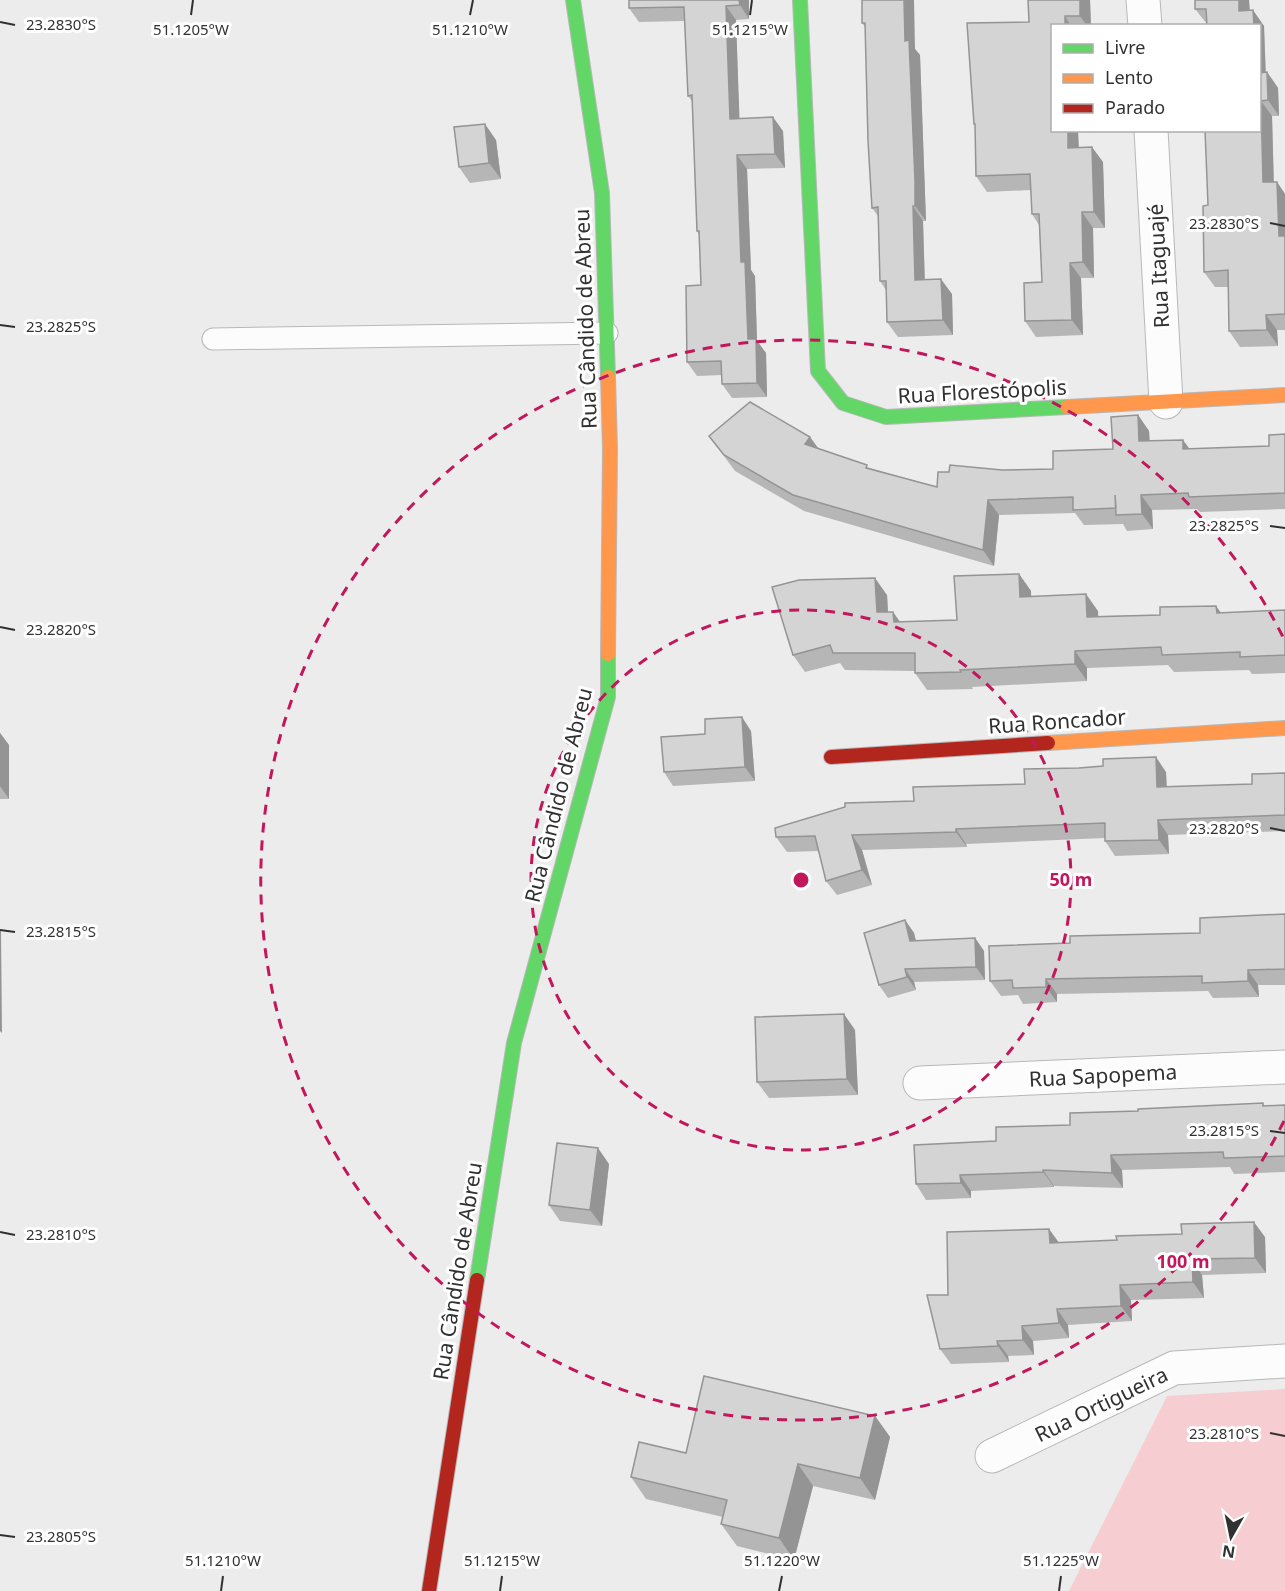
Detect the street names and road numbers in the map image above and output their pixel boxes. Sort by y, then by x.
street label: Rua Itaguajé [1141,203,1175,329]
street label: Rua Cândido de Abreu [567,208,603,430]
street label: Rua Florestópolis [897,373,1067,409]
street label: Rua Cândido de Abreu [518,685,598,905]
street label: Rua Roncador [987,702,1127,740]
street label: Rua Sapopema [1028,1057,1178,1093]
street label: Rua Cândido de Abreu [426,1160,488,1382]
street label: Rua Ortigueira [1030,1360,1172,1448]

